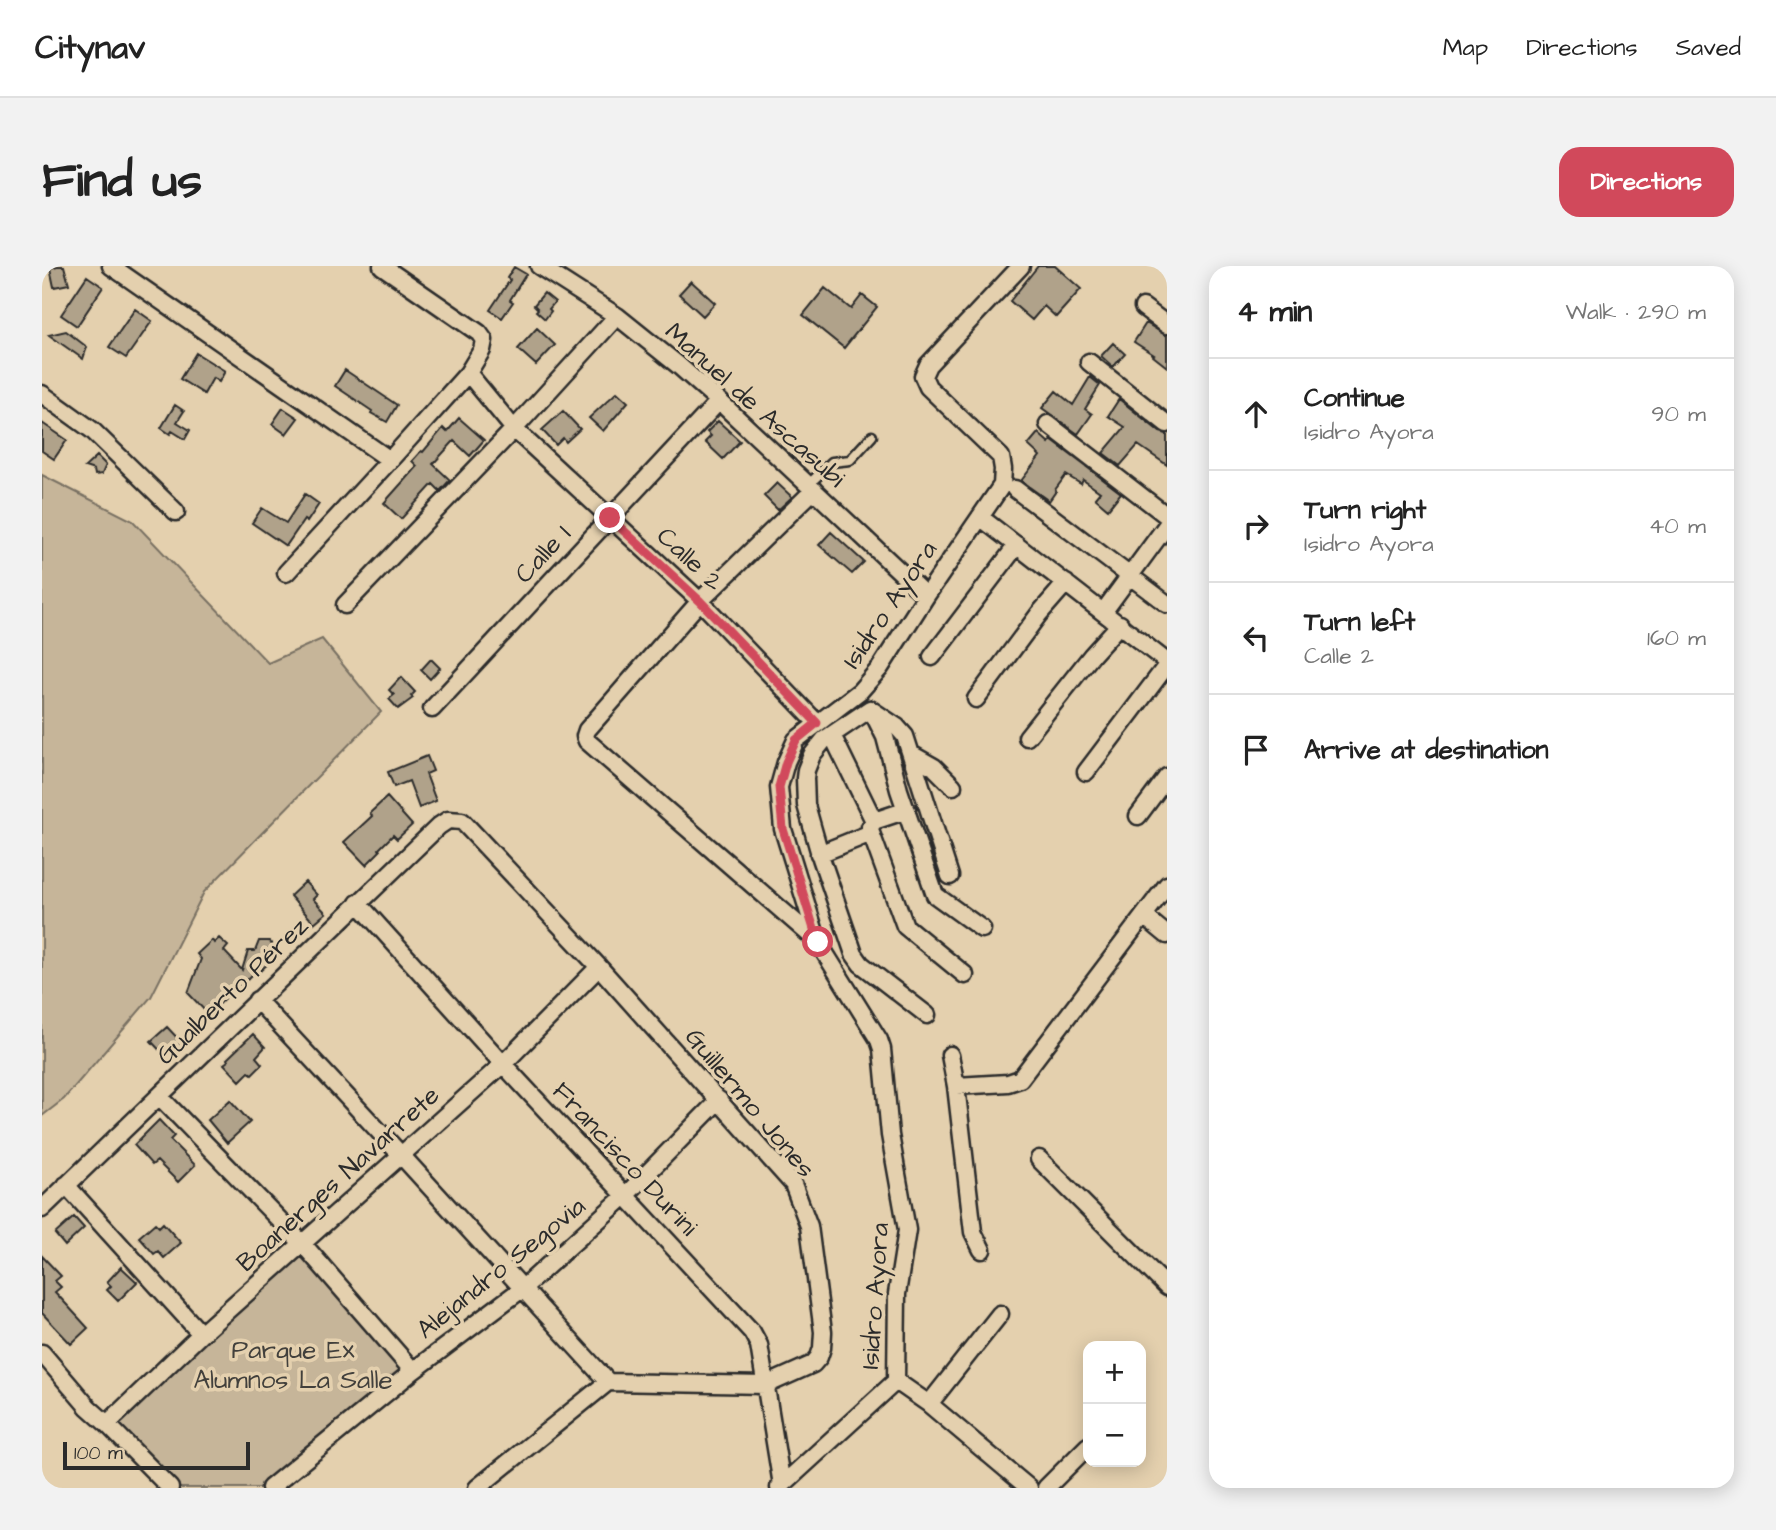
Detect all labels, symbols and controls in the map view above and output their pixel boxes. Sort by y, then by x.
text: Citynav [35,25,145,71]
text: Map [1443,31,1488,65]
text: Directions [1526,31,1638,65]
text: Saved [1676,31,1741,65]
button: Directions [1559,147,1734,217]
text: Find us [42,148,202,216]
text: 4 min [1237,291,1312,333]
text: Walk · 290 m [1565,296,1706,328]
street label: Manuel de Ascasubi [657,314,853,496]
text: Continue [1304,380,1405,416]
icon: ahead [1237,395,1275,433]
text: 90 m [1651,398,1706,430]
text: Isidro Ayora [1304,416,1434,448]
text: Turn right [1304,492,1426,528]
route end [594,502,625,533]
icon: right [1237,507,1275,545]
text: 40 m [1649,510,1706,542]
street label: Calle I [507,517,579,591]
street label: Calle 2 [649,519,731,599]
text: Isidro Ayora [1304,528,1434,560]
street label: Isidro Ayora [834,534,948,677]
text: Turn left [1304,604,1415,640]
icon: left [1237,619,1275,657]
text: 160 m [1647,622,1706,654]
text: Calle 2 [1304,640,1374,672]
icon: arrive [1237,731,1275,769]
text: Arrive at destination [1304,732,1549,768]
street label: Gualberto Pérez [148,909,316,1073]
route start [802,926,833,957]
street label: Guillermo Jones [677,1020,823,1186]
street label: Francisco Durini [544,1074,706,1244]
street label: Boanerges Navarrete [229,1078,449,1282]
street label: Alejandro Segovia [409,1189,594,1349]
street label: Isidro Ayora [852,1222,900,1371]
park label: Parque Ex Alumnos La Salle [193,1332,393,1398]
map controls [1083,1341,1146,1467]
button: + [1083,1341,1146,1404]
button: − [1083,1404,1146,1467]
scale bar [63,1439,250,1471]
text: 100 m [74,1440,123,1467]

